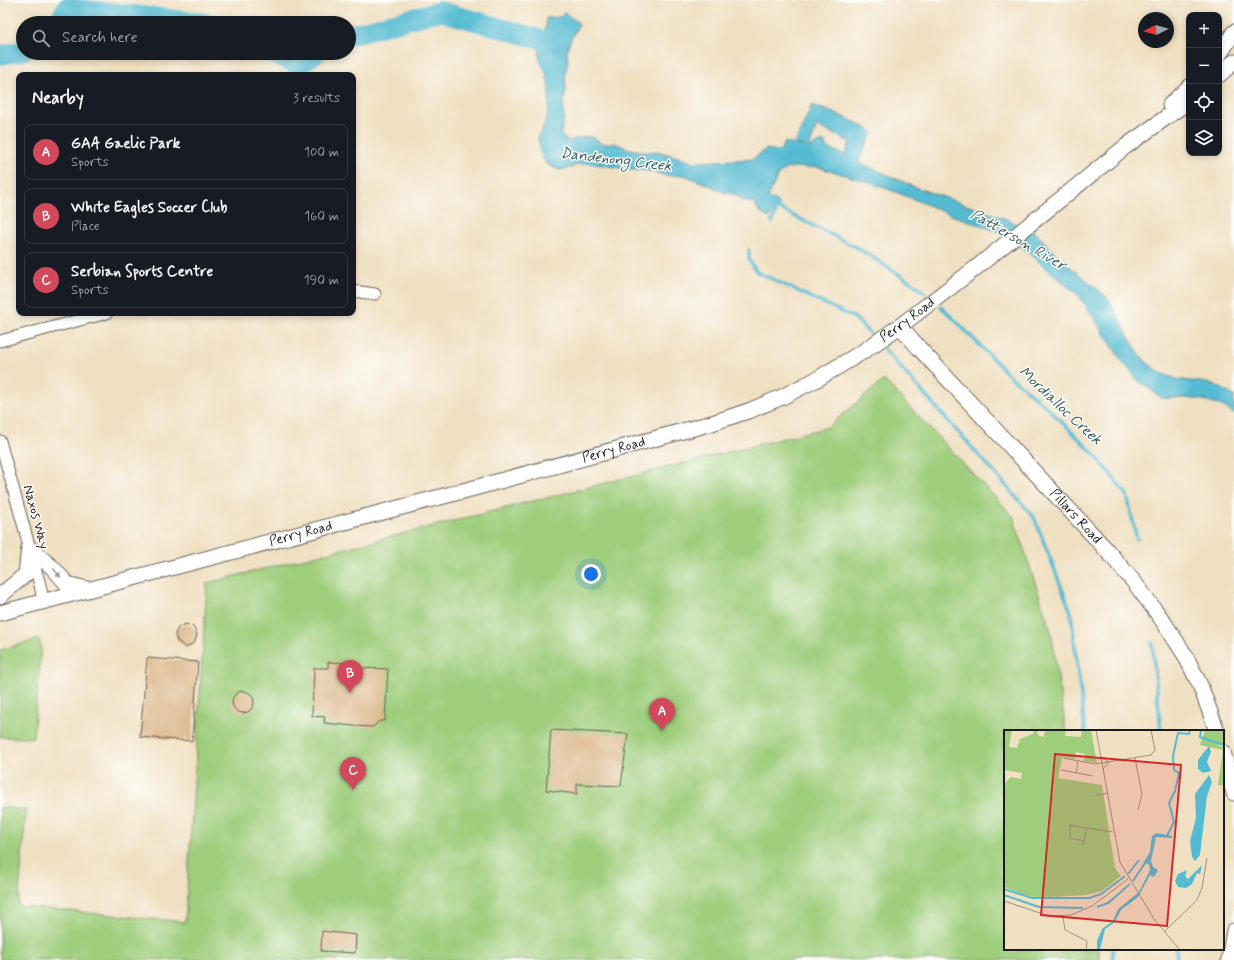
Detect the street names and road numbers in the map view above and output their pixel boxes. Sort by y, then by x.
street label: Perry Road [876,293,939,346]
street label: Perry Road [580,433,647,467]
street label: Naxos Way [19,483,53,551]
street label: Pillars Road [1045,485,1106,548]
street label: Perry Road [267,517,334,551]

